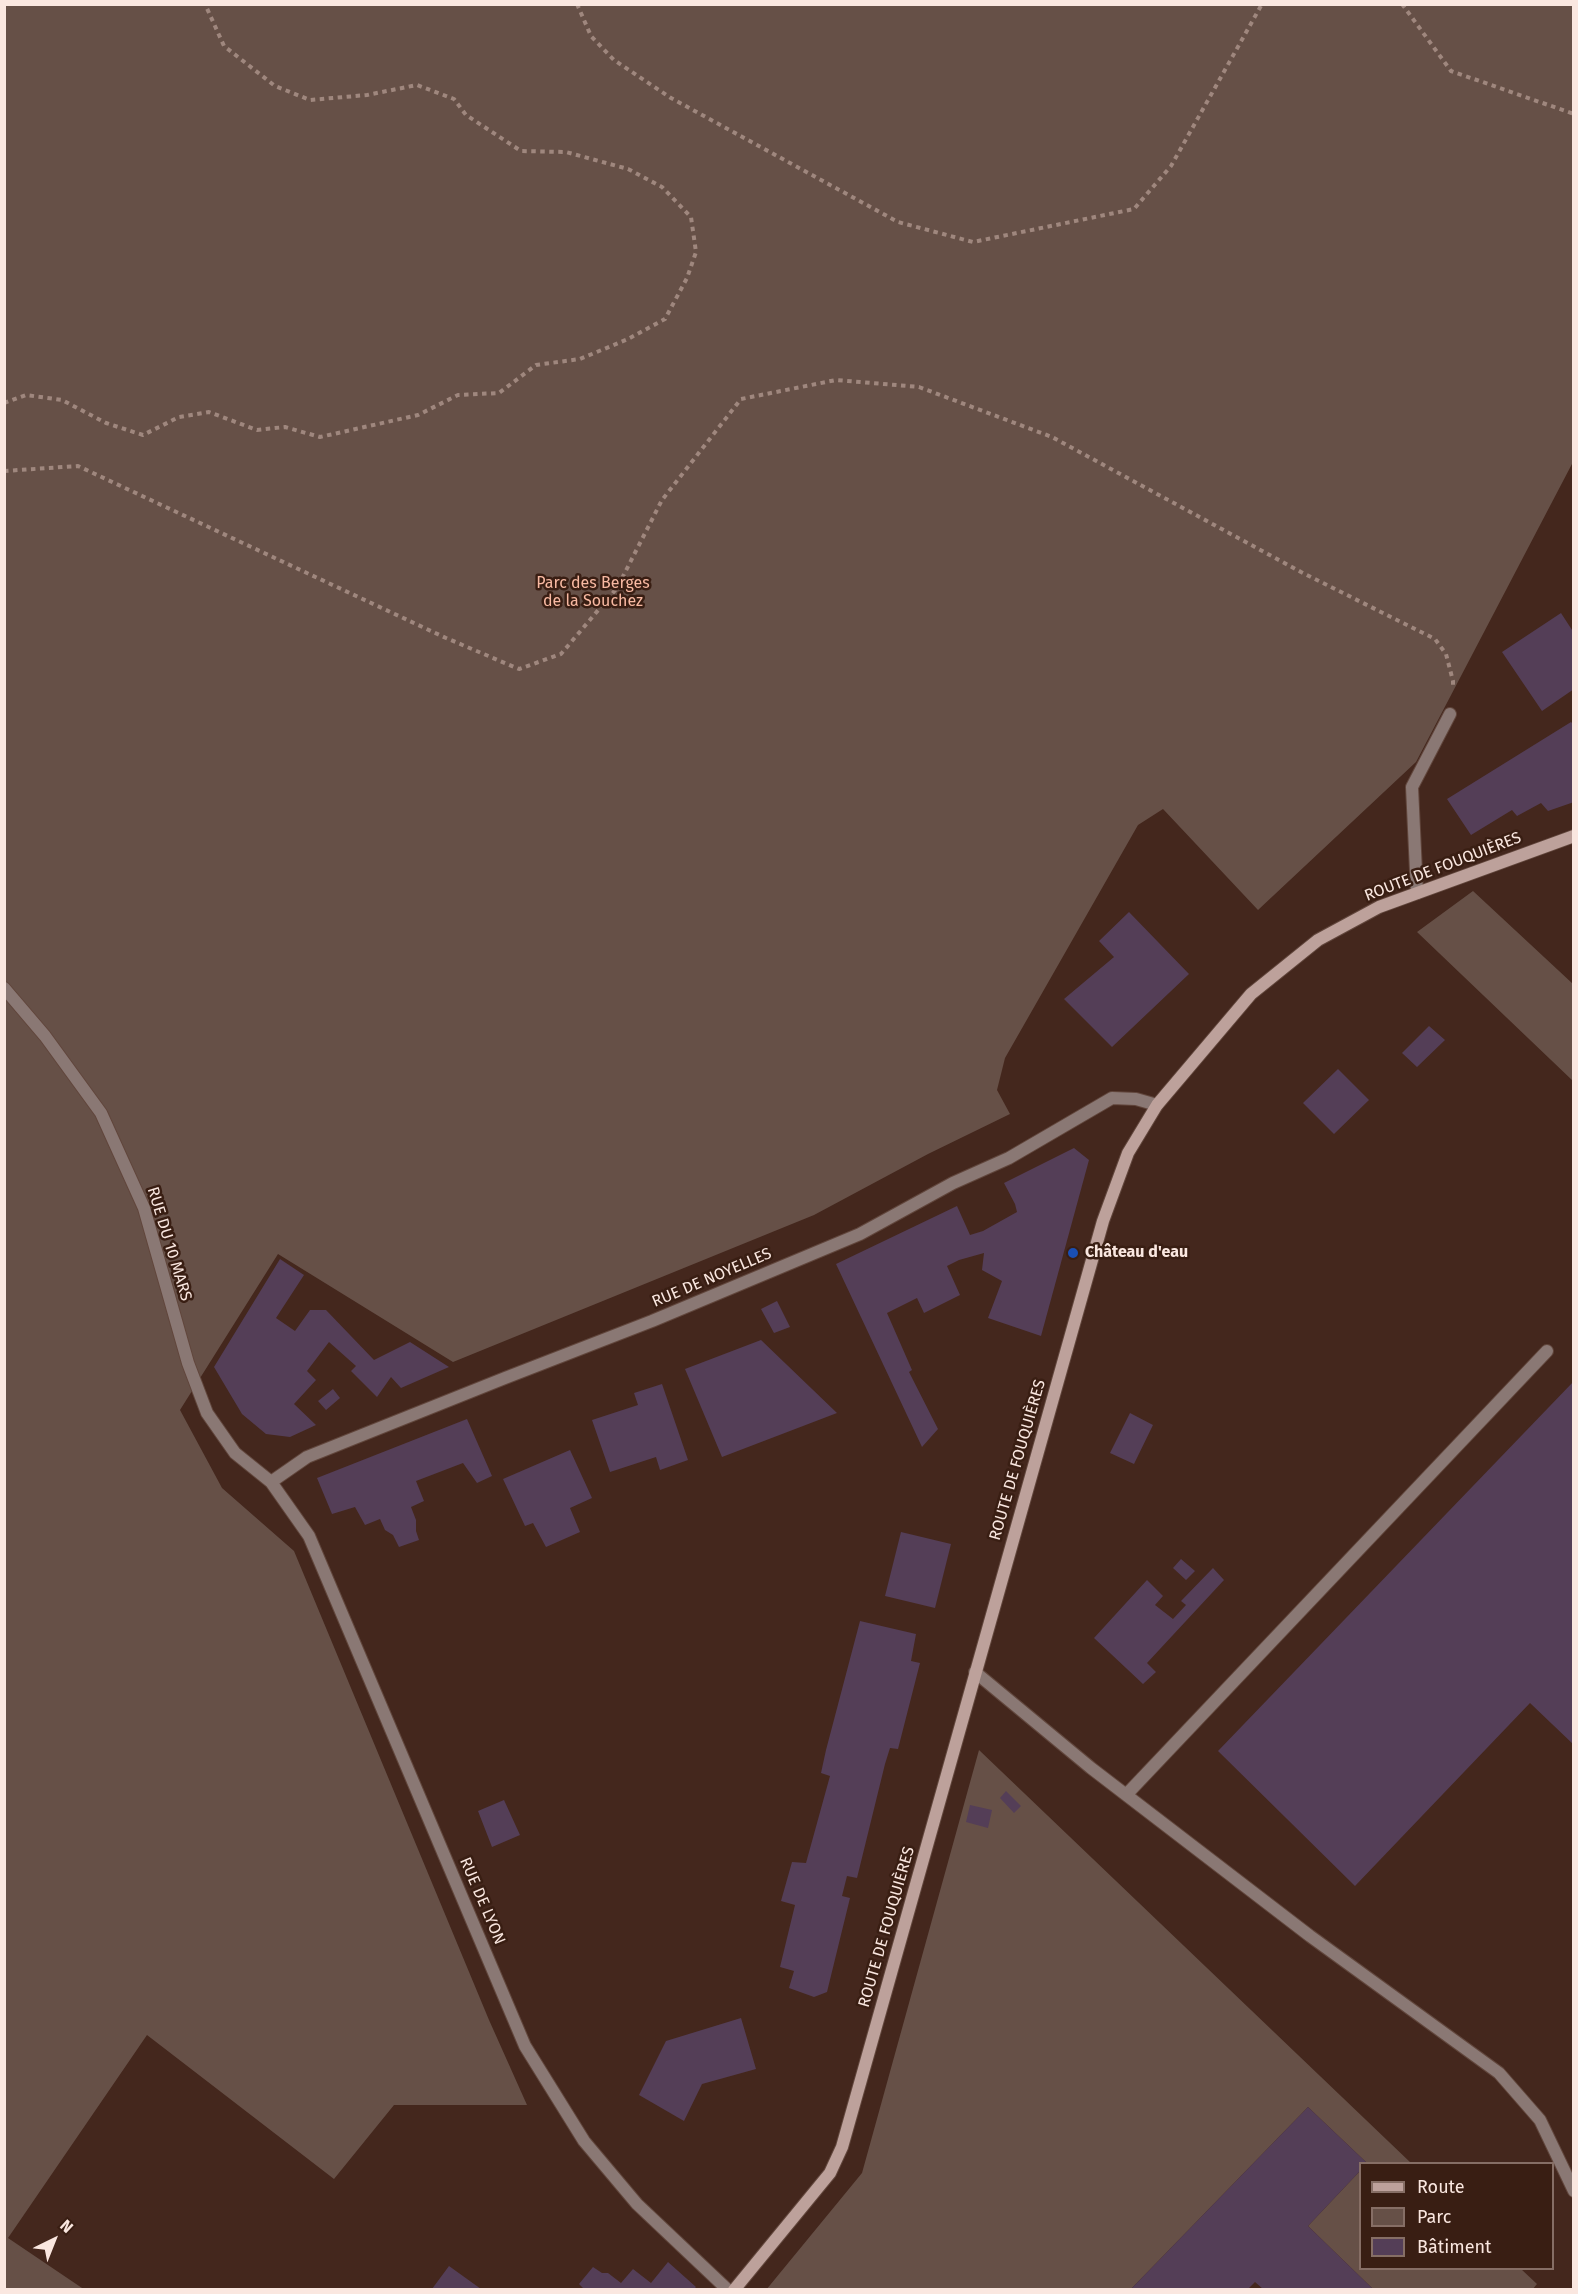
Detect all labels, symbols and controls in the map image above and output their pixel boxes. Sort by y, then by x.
park label: Parc des Berges de la Souchez [536,574,650,612]
street label: ROUTE DE FOUQUIÈRES [1362,828,1524,906]
street label: RUE DU 10 MARS [143,1185,195,1303]
place label: Château d'eau [1085,1243,1188,1263]
street label: RUE DE NOYELLES [649,1244,775,1312]
marker: Château d'eau [1066,1246,1080,1260]
street label: ROUTE DE FOUQUIÈRES [986,1377,1050,1543]
street label: ROUTE DE FOUQUIÈRES [855,1844,919,2010]
street label: RUE DE LYON [455,1854,509,1948]
legend [1359,2162,1554,2270]
text: Route [1417,2176,1465,2198]
text: Parc [1417,2206,1451,2228]
north arrow [24,2210,84,2270]
text: N [56,2216,77,2237]
text: Bâtiment [1417,2236,1492,2258]

